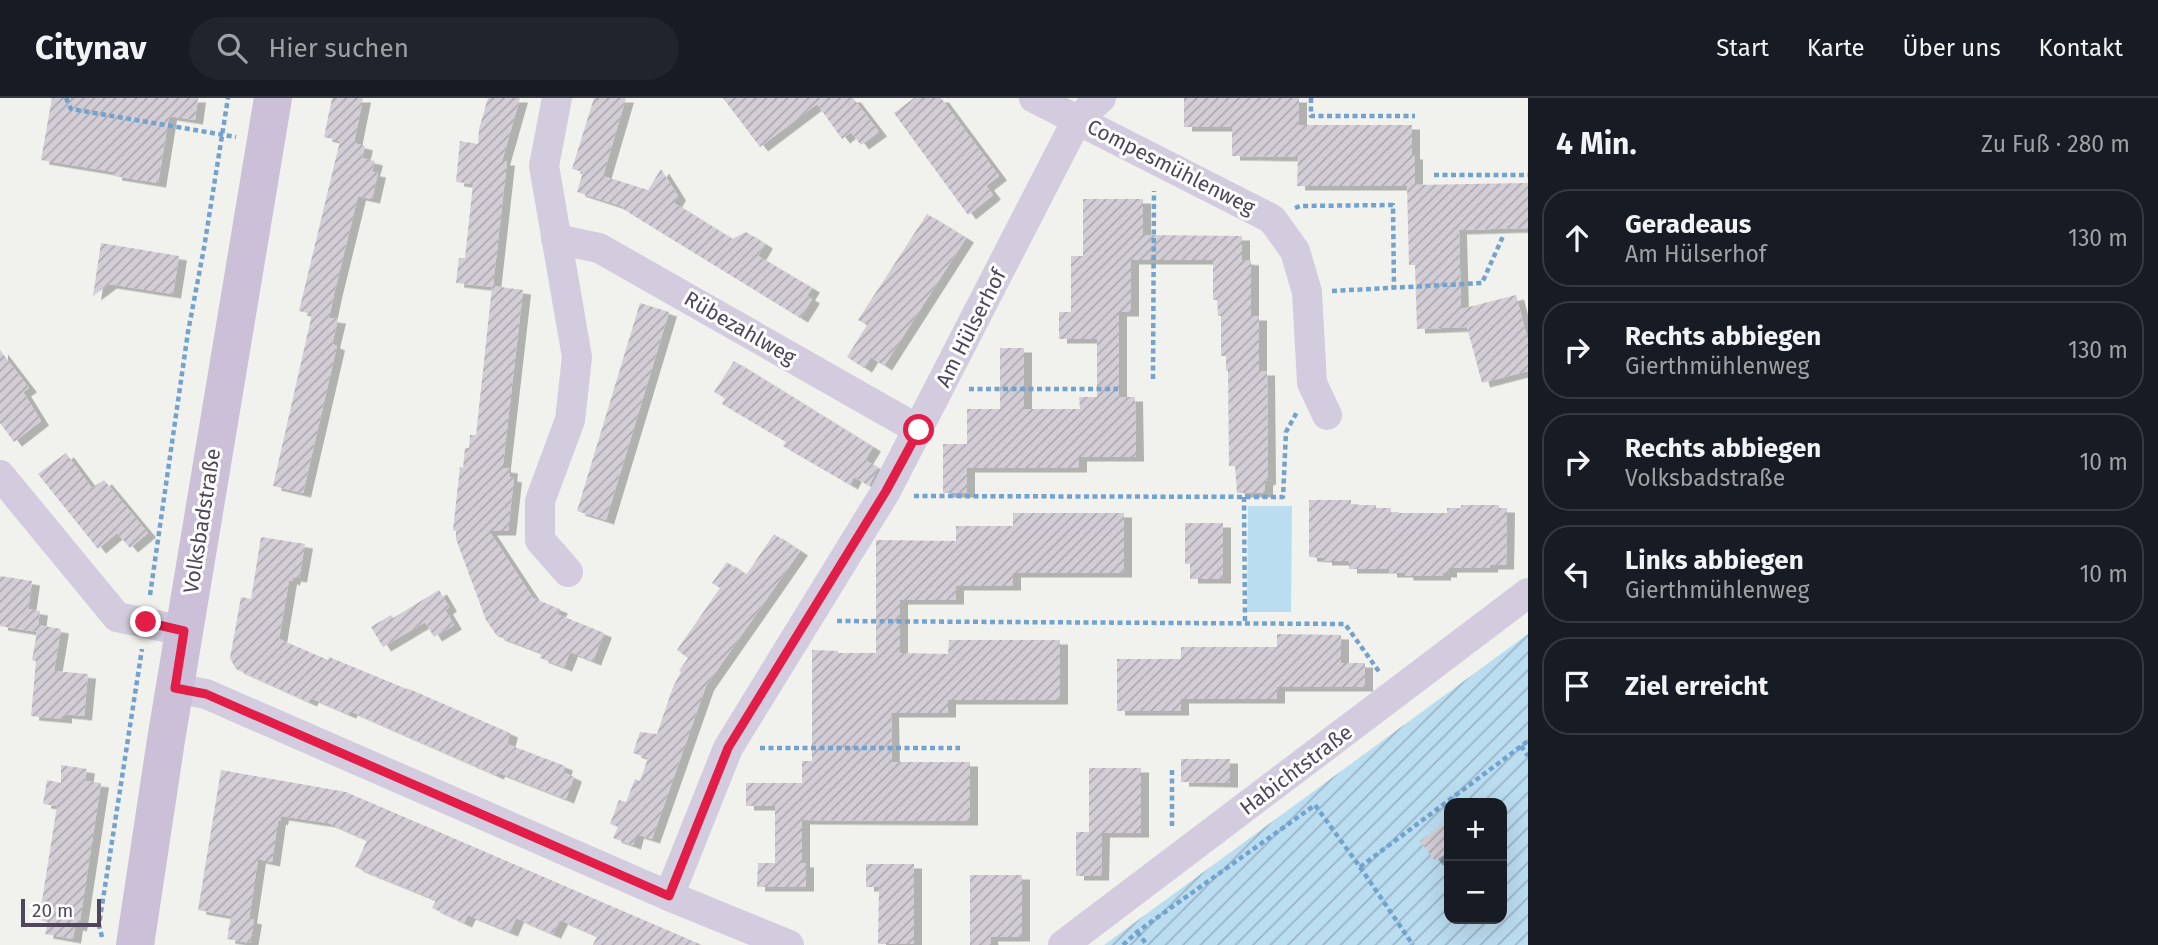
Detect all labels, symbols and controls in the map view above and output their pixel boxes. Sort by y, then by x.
search box [189,17,679,80]
text: Citynav [35,28,147,68]
icon: search [213,29,251,67]
text: Hier suchen [269,33,409,64]
text: Start [1716,34,1769,62]
text: Karte [1807,34,1865,62]
text: Über uns [1903,34,2001,62]
text: Kontakt [2039,34,2123,62]
street label: Compesmühlenweg [1083,113,1259,221]
text: 4 Min. [1556,126,1637,162]
text: Zu Fuß · 280 m [1981,130,2130,158]
text: Geradeaus [1625,209,1751,240]
icon: ahead [1558,219,1596,257]
text: 130 m [2068,224,2128,252]
text: Am Hülserhof [1625,240,1767,268]
street label: Am Hülserhof [930,263,1013,391]
street label: Rübezahlweg [679,286,801,371]
text: Rechts abbiegen [1625,321,1821,352]
icon: right [1558,331,1596,369]
text: 130 m [2068,336,2128,364]
text: Gierthmühlenweg [1625,352,1809,380]
route start [903,414,934,445]
text: Rechts abbiegen [1625,433,1821,464]
icon: right [1558,443,1596,481]
street label: Volksbadstraße [178,447,226,595]
text: 10 m [2079,448,2128,476]
text: Volksbadstraße [1625,464,1785,492]
text: Links abbiegen [1625,545,1804,576]
icon: left [1558,555,1596,593]
text: 10 m [2079,560,2128,588]
text: Gierthmühlenweg [1625,576,1809,604]
route end [130,606,161,637]
icon: arrive [1558,667,1596,705]
text: Ziel erreicht [1625,671,1768,702]
street label: Habichtstraße [1235,719,1357,821]
map controls [1444,798,1507,924]
button: + [1444,798,1507,861]
button: − [1444,861,1507,924]
scale bar [21,896,102,928]
text: 20 m [32,899,73,922]

